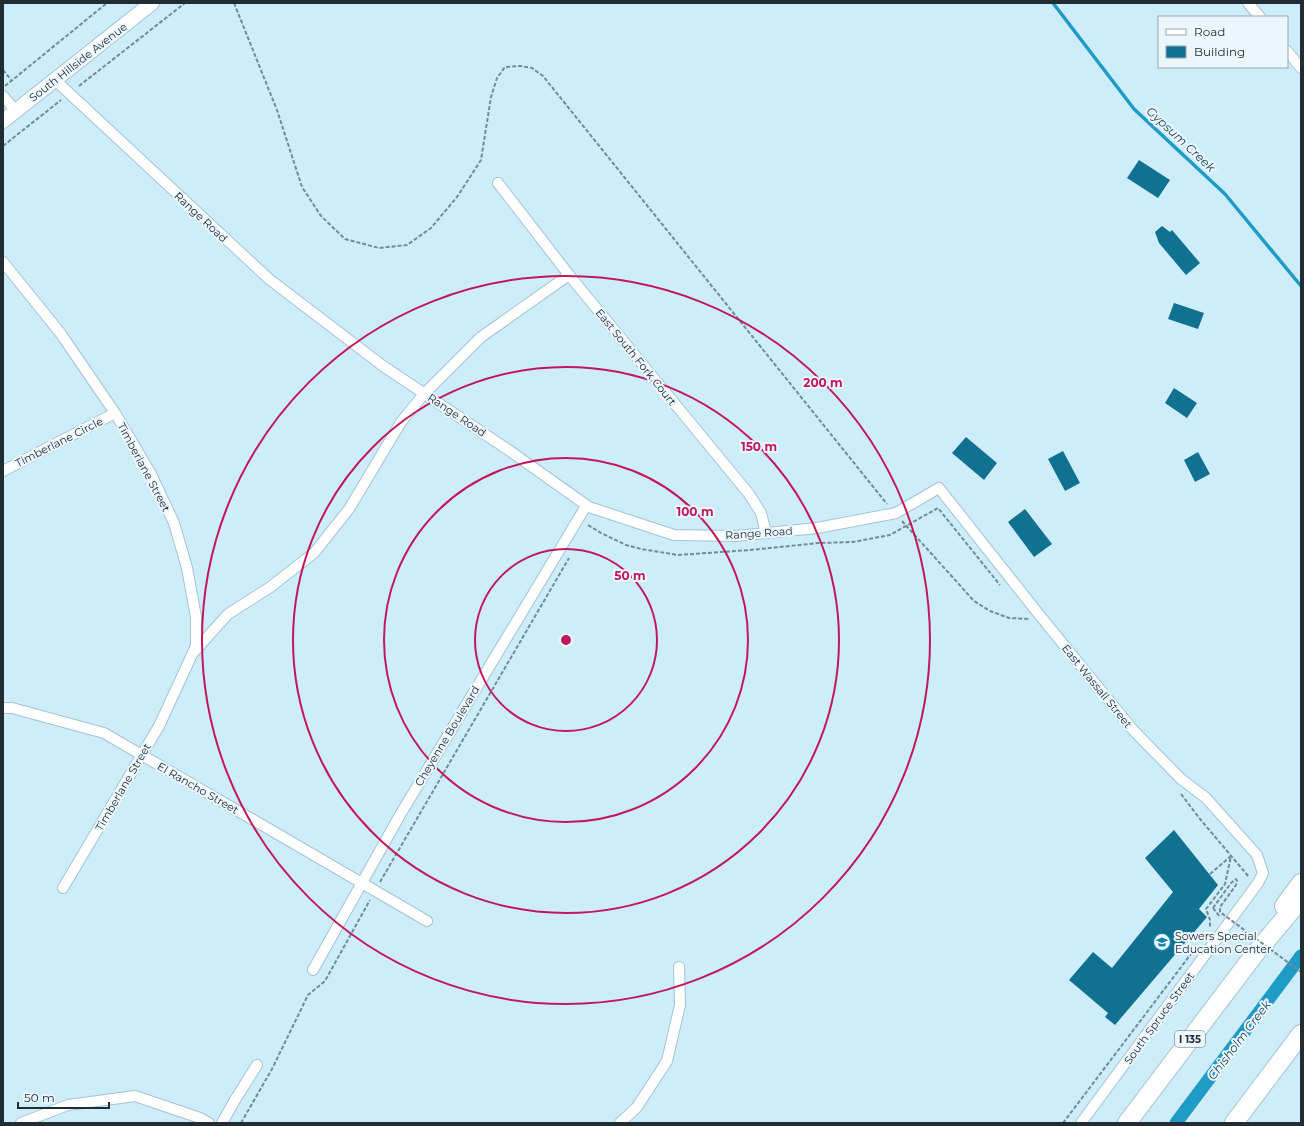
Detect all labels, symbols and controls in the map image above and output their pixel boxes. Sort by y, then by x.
legend [1158,16,1288,68]
street label: South Hillside Avenue [26,19,130,105]
text: Road [1194,24,1225,39]
text: Building [1194,44,1245,59]
water label: Gypsum Creek [1143,103,1219,175]
street label: Range Road [171,189,231,245]
street label: East South Fork Court [593,306,680,409]
text: 200 m [803,375,843,390]
street label: Range Road [425,390,489,440]
street label: Timberlane Circle [13,414,105,470]
street label: Timberlane Street [115,420,174,514]
text: 150 m [741,439,777,454]
text: 100 m [677,504,713,519]
street label: Range Road [725,524,793,542]
text: 50 m [614,568,646,583]
centre of rings [559,633,573,647]
street label: East Wassall Street [1059,641,1135,731]
street label: Cheyenne Boulevard [411,683,483,789]
street label: Timberlane Street [92,740,154,833]
street label: El Rancho Street [155,759,242,817]
place label: Sowers Special Education Center [1175,929,1271,956]
school or university icon: Sowers Special Education Center [1152,932,1172,952]
street label: South Spruce Street [1121,969,1198,1067]
water label: Chisholm Creek [1204,997,1274,1083]
road number: I 135 [1175,1031,1205,1047]
scale bar [18,1084,109,1110]
text: 50 m [24,1090,55,1105]

